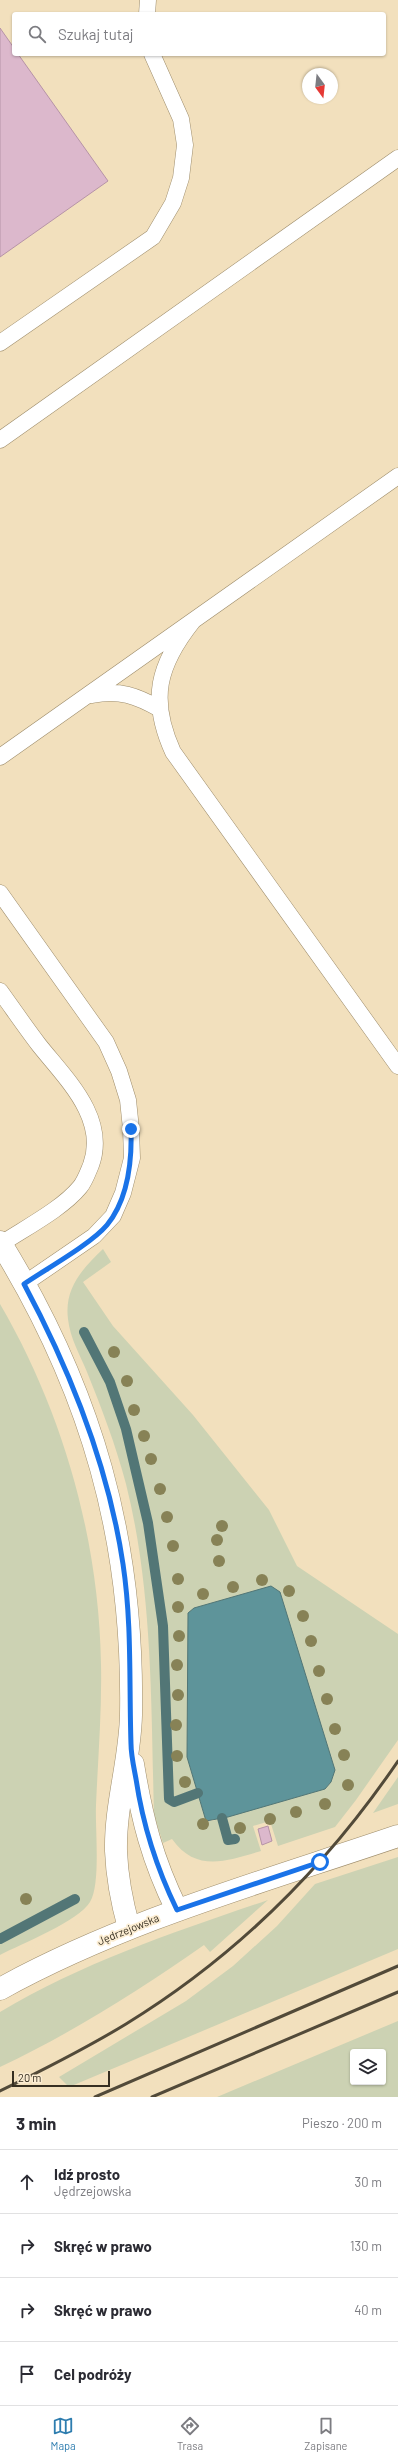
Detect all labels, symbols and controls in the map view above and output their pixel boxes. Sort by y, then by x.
search box [12,12,386,56]
icon: search [26,23,48,45]
text: Szukaj tutaj [58,25,134,43]
north arrow [302,68,338,104]
route end [122,1120,140,1138]
route start [311,1853,329,1871]
street label: Jędrzejowska [95,1911,161,1947]
map controls [350,2049,386,2085]
button: layers [350,2049,386,2085]
scale bar [12,2069,110,2088]
text: 20 m [18,2071,41,2084]
text: 3 min [16,2113,56,2133]
text: Pieszo · 200 m [302,2115,382,2131]
text: Idź prosto [54,2165,120,2183]
icon: ahead [16,2171,38,2193]
text: 30 m [355,2174,382,2190]
text: Jędrzejowska [54,2183,131,2199]
icon: right [16,2235,38,2257]
text: Skręć w prawo [54,2237,152,2255]
text: 130 m [350,2238,382,2254]
icon: right [16,2299,38,2321]
text: Skręć w prawo [54,2301,152,2319]
text: 40 m [354,2302,382,2318]
icon: arrive [16,2363,38,2385]
text: Cel podróży [54,2365,132,2383]
tab: Mapa [51,2415,76,2452]
tab: Trasa [177,2415,203,2452]
tab: Zapisane [304,2415,347,2452]

